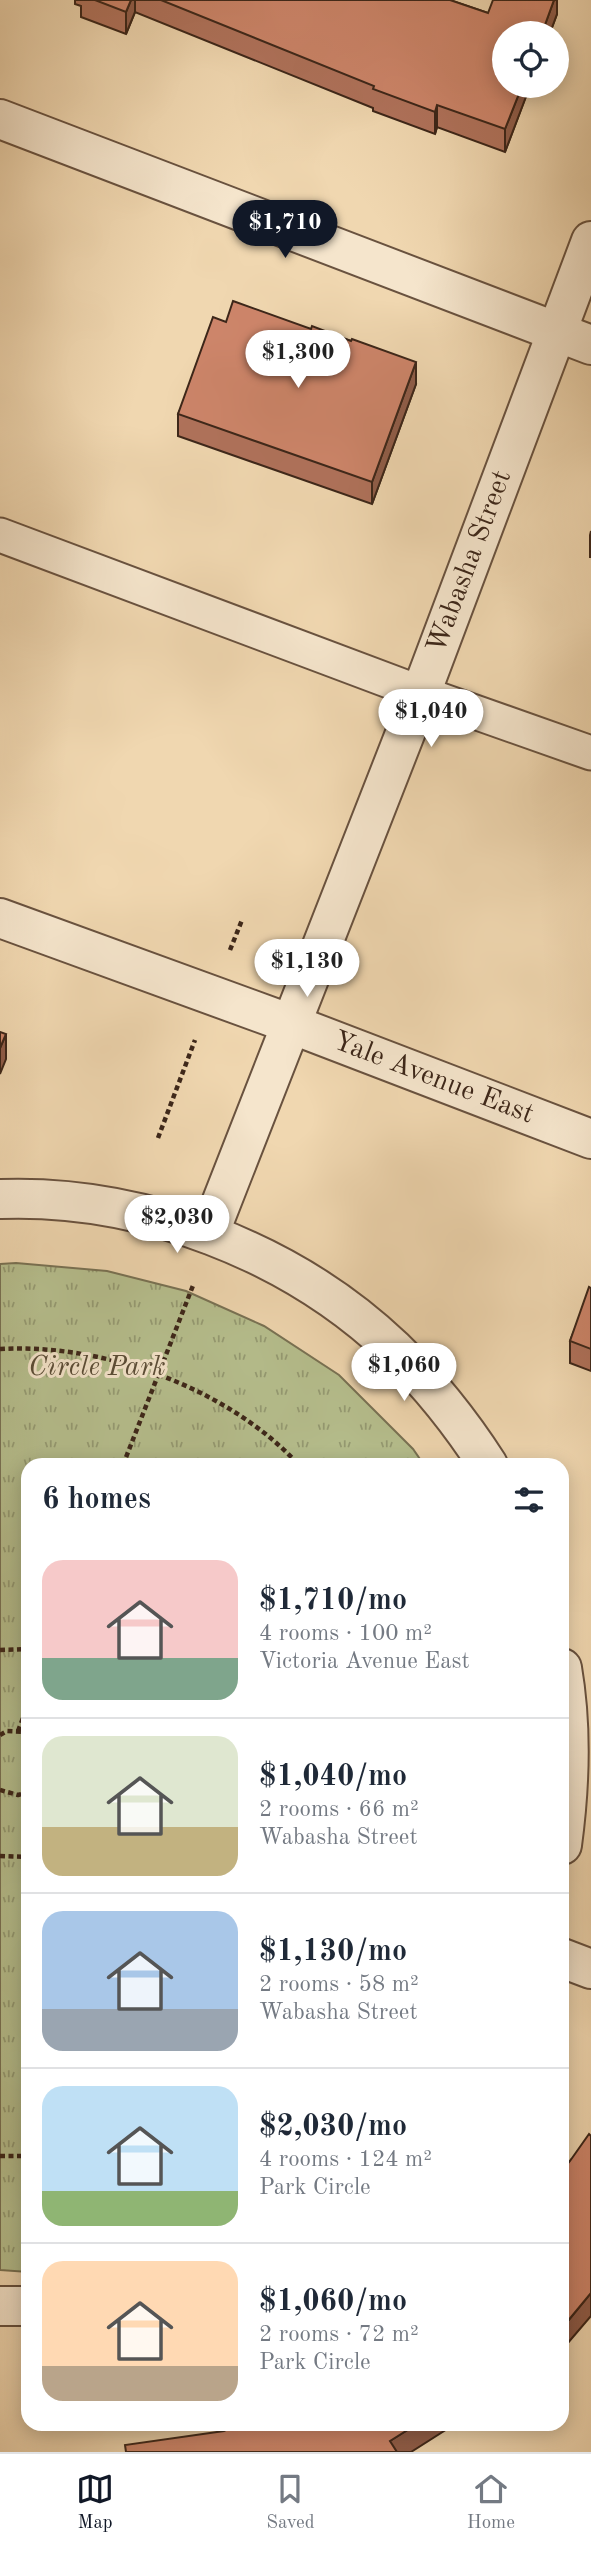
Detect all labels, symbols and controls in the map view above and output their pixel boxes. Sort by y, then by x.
map controls [492,21,569,98]
button: locate [492,21,569,98]
pin: $1,710 [228,201,342,260]
text: $1,710 [248,211,322,234]
pin: $1,300 [241,330,355,390]
text: $1,300 [261,341,335,364]
street label: Wabasha Street [423,467,517,657]
pin: $1,040 [374,690,488,749]
text: $1,040 [394,700,468,723]
pin: $1,130 [250,940,364,999]
text: $1,130 [270,950,344,973]
street label: Yale Avenue East [329,1027,538,1130]
pin: $2,030 [120,1196,234,1255]
text: $2,030 [140,1206,214,1229]
pin: $1,060 [347,1344,461,1403]
park label: Circle Park [28,1354,166,1382]
text: $1,060 [367,1354,441,1377]
icon: filters [510,1481,548,1519]
text: 6 homes [42,1485,151,1515]
text: $1,710/mo [259,1586,407,1616]
icon: home [98,1588,182,1672]
text: 4 rooms · 100 m² [259,1622,432,1645]
text: Victoria Avenue East [259,1650,470,1673]
text: $1,040/mo [259,1762,407,1792]
icon: home [98,1764,182,1848]
text: 2 rooms · 66 m² [259,1798,419,1821]
text: Wabasha Street [259,1826,417,1849]
text: $1,130/mo [259,1937,407,1967]
icon: home [98,1939,182,2023]
text: 2 rooms · 58 m² [259,1973,419,1996]
text: Wabasha Street [259,2001,417,2024]
text: $2,030/mo [259,2112,407,2142]
icon: home [98,2114,182,2198]
text: 4 rooms · 124 m² [259,2148,432,2171]
text: Park Circle [259,2176,371,2199]
text: $1,060/mo [259,2287,407,2317]
icon: home [98,2289,182,2373]
text: 2 rooms · 72 m² [259,2323,419,2346]
text: Park Circle [259,2351,371,2374]
tab: Map [76,2470,114,2535]
tab: Saved [266,2470,315,2535]
tab: Home [467,2470,515,2535]

